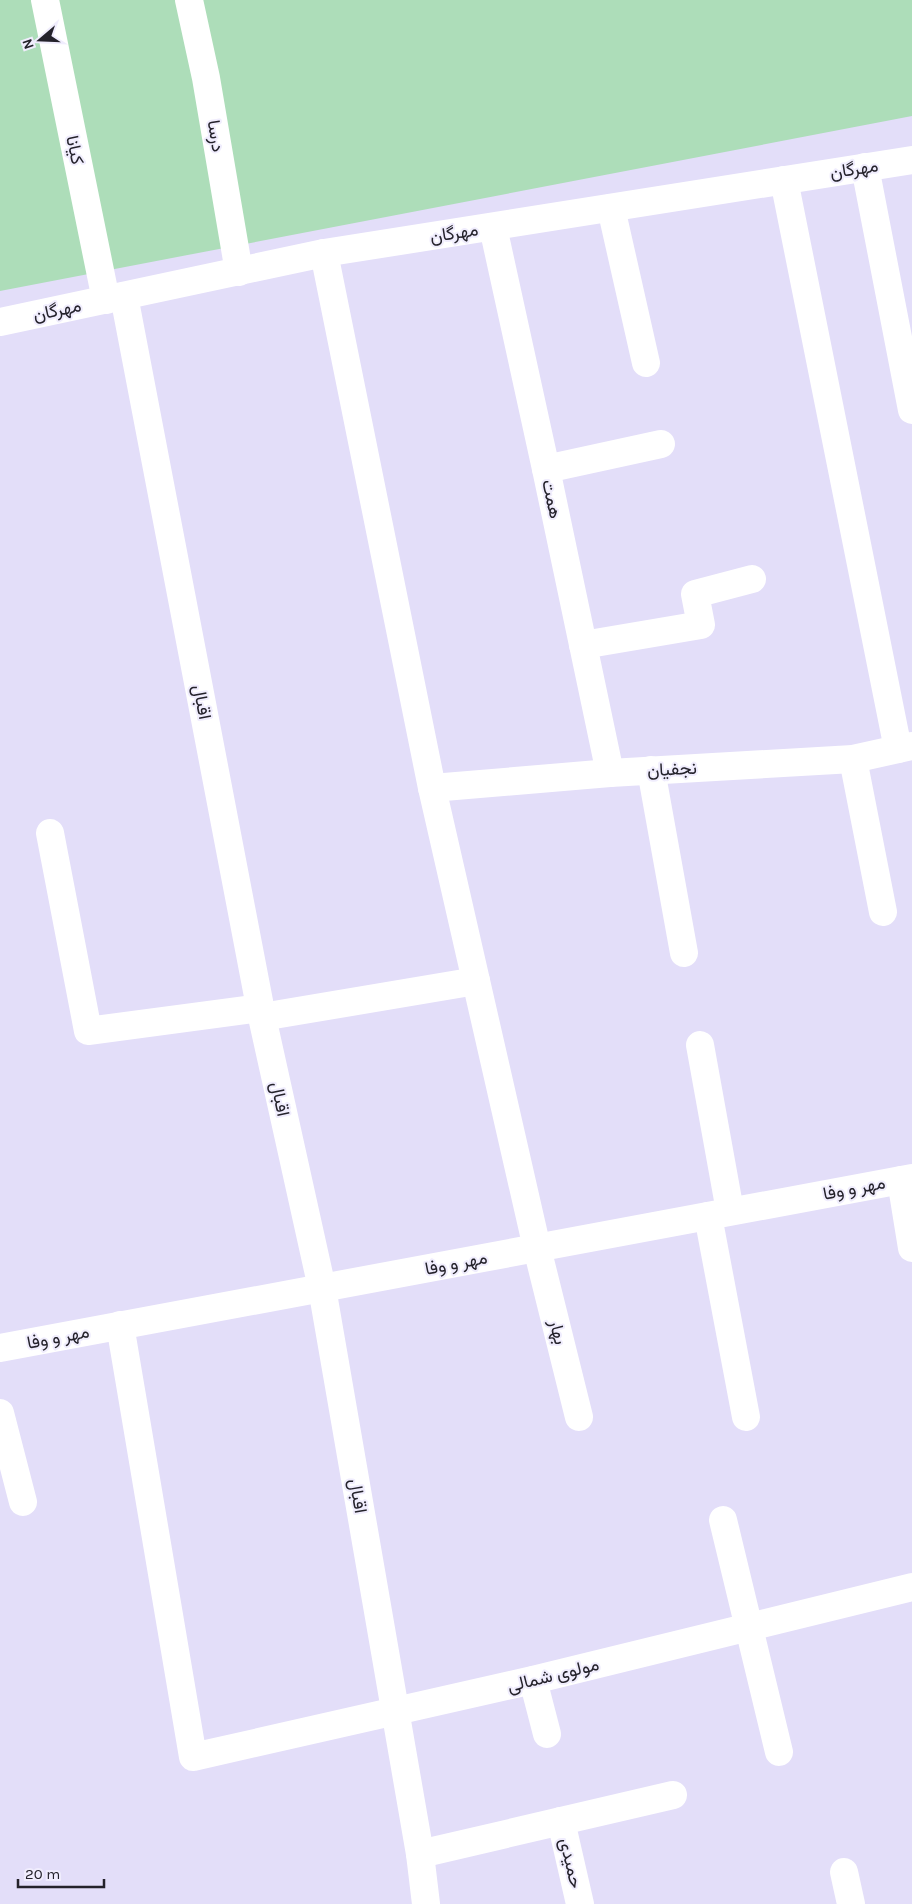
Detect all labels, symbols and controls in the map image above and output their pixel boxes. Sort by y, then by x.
north arrow [15,15,65,65]
text: N [19,37,38,52]
street label: درسا [203,118,229,154]
street label: کیانا [61,133,89,167]
street label: مهرگان [828,154,880,184]
street label: مهرگان [428,218,480,248]
street label: مهرگان [31,294,83,326]
street label: همت [537,477,567,521]
street label: اقبال [188,683,216,721]
street label: نجفیان [647,757,697,781]
street label: اقبال [266,1080,294,1118]
street label: مهر و وفا [821,1171,887,1205]
street label: مهر و وفا [423,1246,489,1280]
street label: بهار [544,1316,572,1347]
street label: مهر و وفا [25,1320,91,1354]
street label: اقبال [344,1477,372,1515]
street label: مولوی شمالی [505,1653,601,1697]
street label: حمیدی [555,1836,587,1890]
scale bar [18,1856,104,1888]
text: 20 m [25,1865,60,1883]

